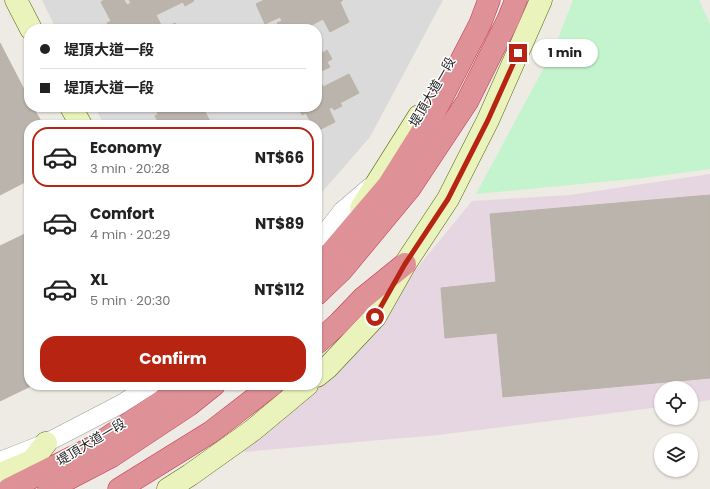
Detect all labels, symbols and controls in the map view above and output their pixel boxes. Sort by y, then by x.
text: 堤頂大道一段 [64,39,154,60]
callout: 1 min [532,39,598,67]
text: 1 min [548,43,582,62]
route end [509,44,527,62]
street label: 堤頂大道一段 [404,53,460,131]
text: 堤頂大道一段 [64,77,154,98]
text: Economy [90,137,162,158]
icon: car [42,139,78,175]
text: NT$66 [255,147,304,168]
text: 3 min · 20:28 [90,159,170,178]
text: Comfort [90,203,154,224]
icon: car [42,205,78,241]
text: NT$89 [255,213,304,234]
text: 4 min · 20:29 [90,225,170,244]
text: XL [90,269,108,290]
icon: car [42,271,78,307]
text: NT$112 [254,279,304,300]
text: 5 min · 20:30 [90,291,170,310]
route start [366,308,384,326]
button: Confirm [40,336,306,382]
map controls [654,381,698,477]
button: locate [654,381,698,425]
street label: 堤頂大道一段 [53,414,129,470]
button: layers [654,433,698,477]

